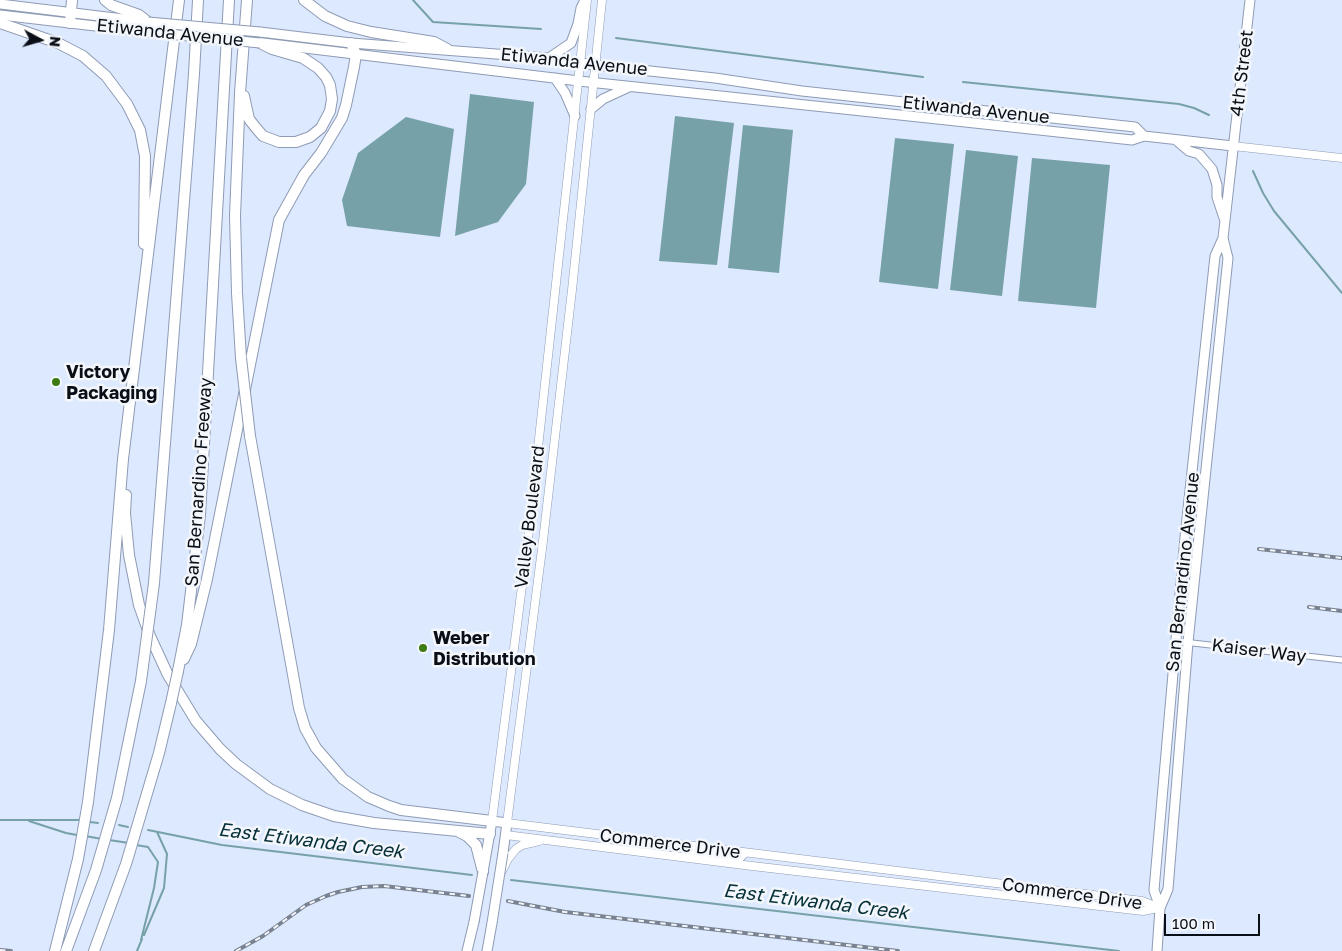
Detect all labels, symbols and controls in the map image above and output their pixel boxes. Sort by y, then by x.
north arrow [15,15,65,65]
street label: Etiwanda Avenue [95,15,245,51]
street label: 4th Street [1226,28,1258,118]
text: N [46,35,64,48]
street label: Etiwanda Avenue [499,44,649,80]
street label: Etiwanda Avenue [901,92,1051,128]
place label: Victory Packaging [66,361,157,404]
marker: Victory Packaging [50,376,62,388]
street label: San Bernardino Freeway [181,377,217,587]
street label: Valley Boulevard [510,444,550,590]
street label: San Bernardino Avenue [1162,471,1204,673]
place label: Weber Distribution [433,627,536,670]
street label: Kaiser Way [1210,634,1308,668]
marker: Weber Distribution [417,642,429,654]
water label: East Etiwanda Creek [217,818,405,864]
street label: Commerce Drive [598,825,742,863]
street label: Commerce Drive [1000,873,1144,915]
water label: East Etiwanda Creek [722,879,910,925]
scale bar [1167,904,1263,936]
text: 100 m [1172,914,1215,932]

